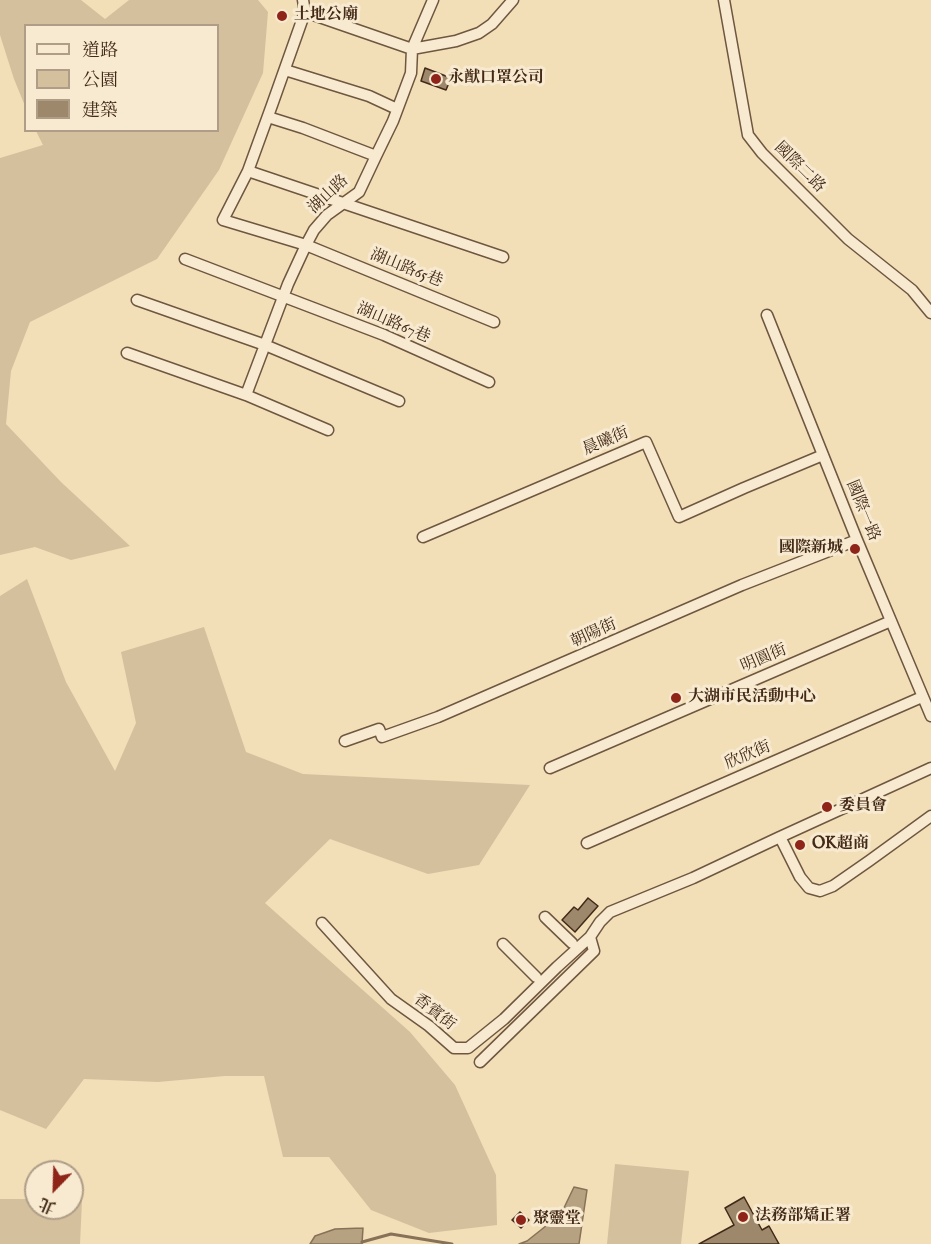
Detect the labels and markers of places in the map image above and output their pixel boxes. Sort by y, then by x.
place label: 土地公廟 [294,6,358,26]
marker: 土地公廟 [275,9,289,23]
place label: 永猷口罩公司 [448,69,544,89]
marker: 永猷口罩公司 [429,72,443,86]
place label: 國際新城 [779,539,843,559]
marker: 國際新城 [848,542,862,556]
place label: 大湖市民活動中心 [688,688,816,708]
marker: 大湖市民活動中心 [669,691,683,705]
place label: 委員會 [839,797,887,817]
marker: 委員會 [820,800,834,814]
place label: OK超商 [812,835,869,855]
marker: OK超商 [793,838,807,852]
place label: 法務部矯正署 [755,1207,851,1227]
place label: 聚靈堂 [533,1210,581,1230]
marker: 法務部矯正署 [736,1210,750,1224]
marker: 聚靈堂 [514,1213,528,1227]

